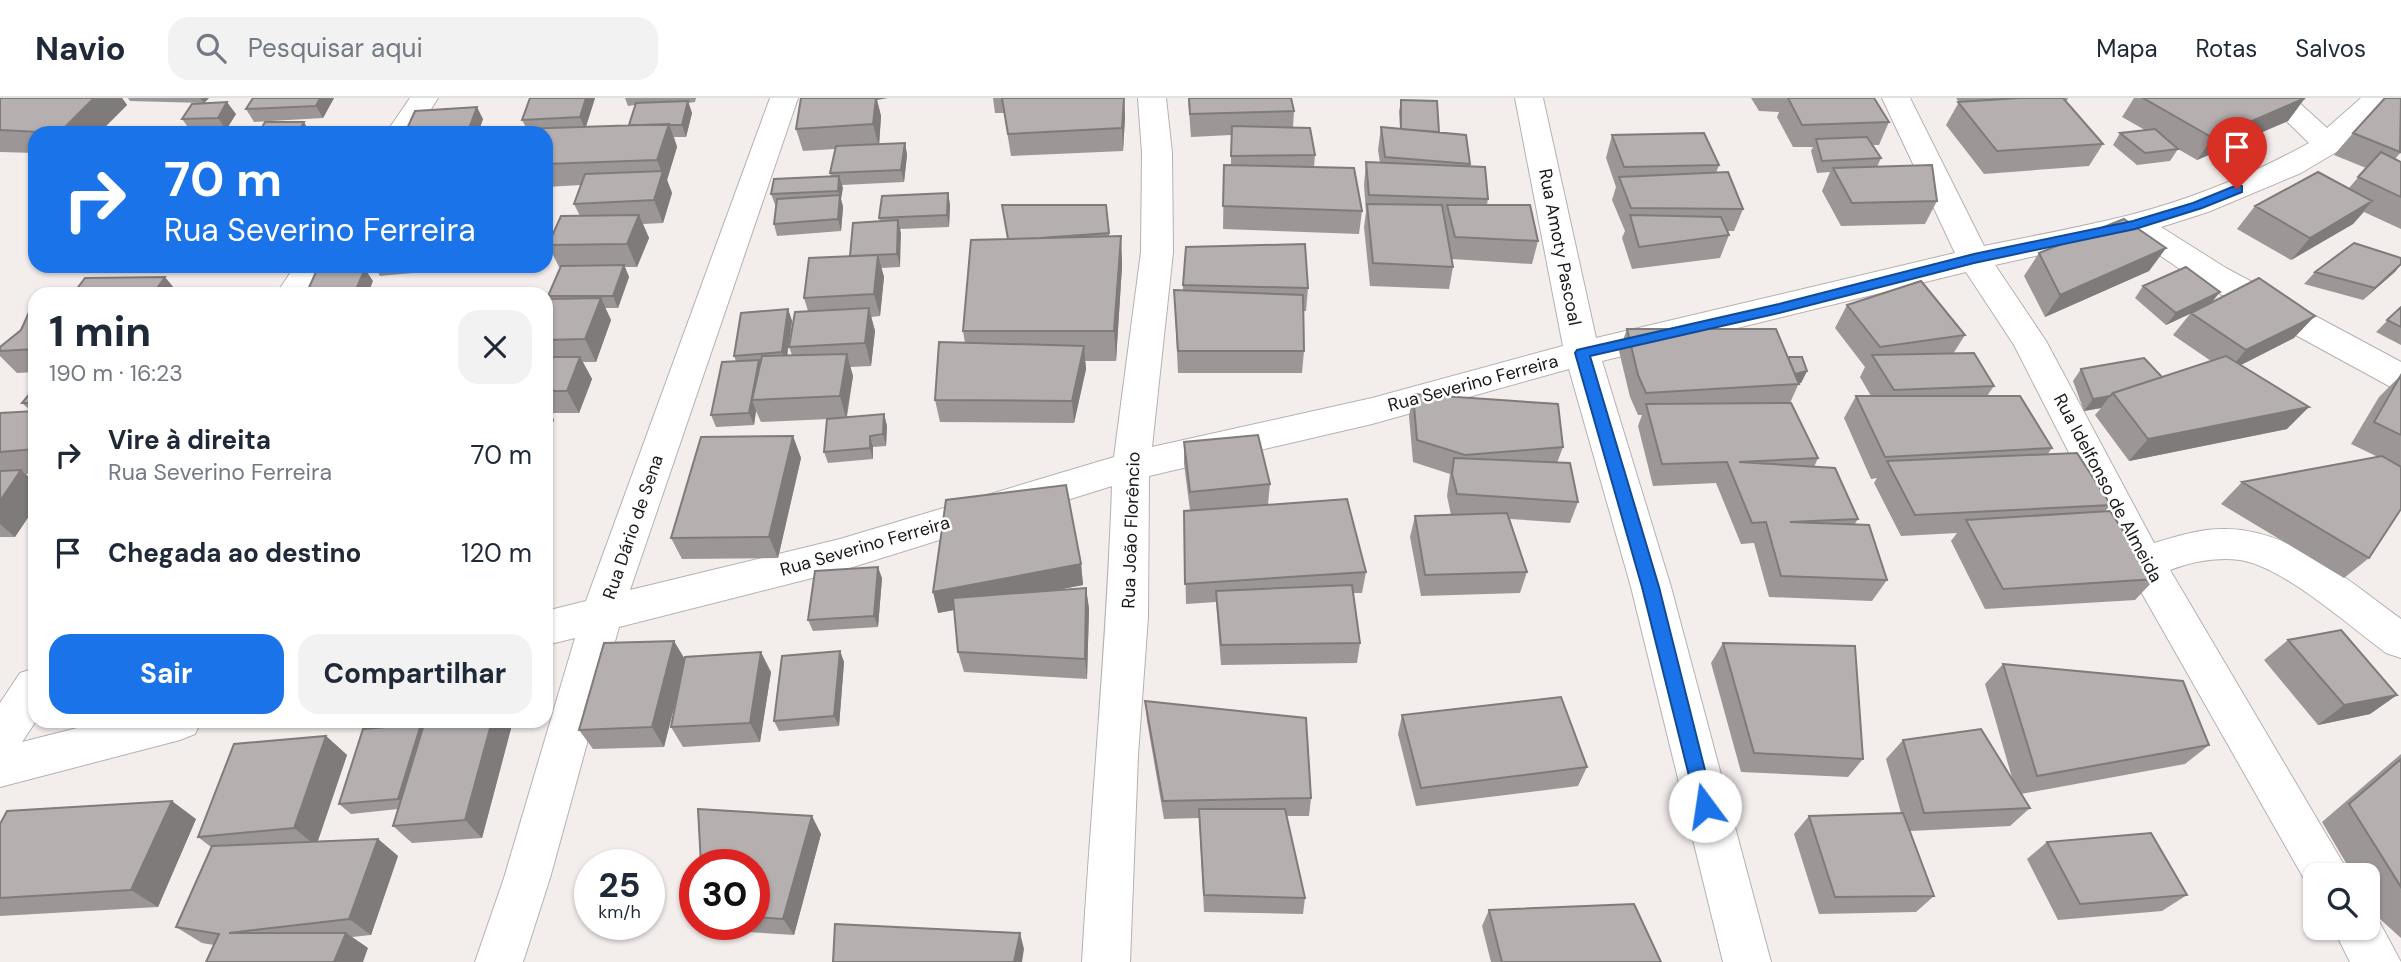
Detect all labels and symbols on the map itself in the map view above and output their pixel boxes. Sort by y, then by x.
pin [2207,117,2267,189]
street label: Rua Amoty Pascoal [1533,166,1587,328]
street label: Rua Severino Ferreira [1385,349,1561,417]
street label: Rua Idelfonso de Almeida [2048,389,2168,587]
street label: Rua João Florêncio [1116,451,1146,609]
street label: Rua Dário de Sena [597,452,669,602]
street label: Rua Severino Ferreira [777,510,953,582]
position arrow [1668,769,1742,843]
speed limit sign: 30 [679,849,770,940]

